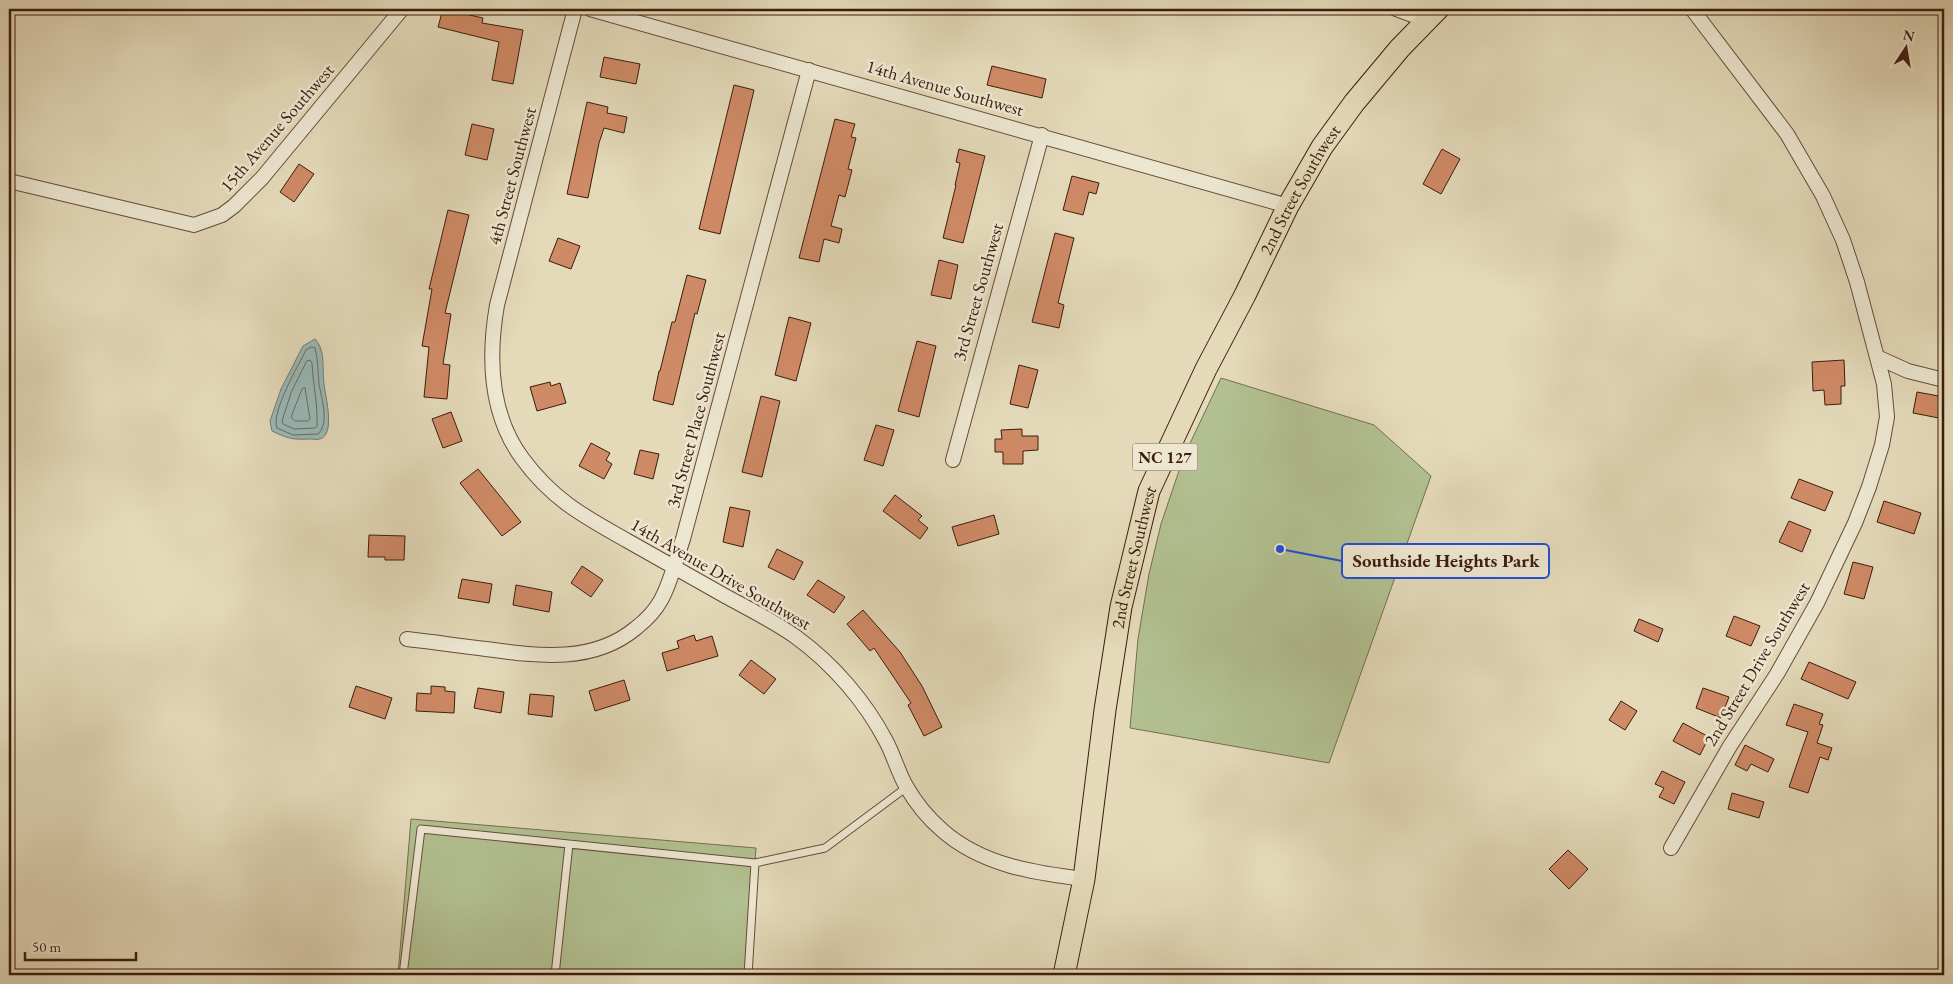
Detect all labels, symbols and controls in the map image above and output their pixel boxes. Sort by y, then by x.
north arrow [1880,22,1930,72]
text: N [1901,25,1917,45]
street label: 14th Avenue Southwest [864,54,1027,121]
street label: 15th Avenue Southwest [215,58,339,197]
street label: 4th Street Southwest [482,104,541,247]
street label: 2nd Street Southwest [1254,120,1346,258]
street label: 3rd Street Southwest [947,220,1008,363]
street label: 3rd Street Place Southwest [661,329,730,510]
road number: NC 127 [1132,444,1198,471]
street label: 2nd Street Southwest [1106,481,1161,630]
street label: 14th Avenue Drive Southwest [627,512,816,635]
callout: Southside Heights Park [1342,544,1549,578]
text: Southside Heights Park [1352,548,1540,573]
street label: 2nd Street Drive Southwest [1698,577,1815,750]
scale bar [25,929,136,961]
text: 50 m [32,937,61,956]

